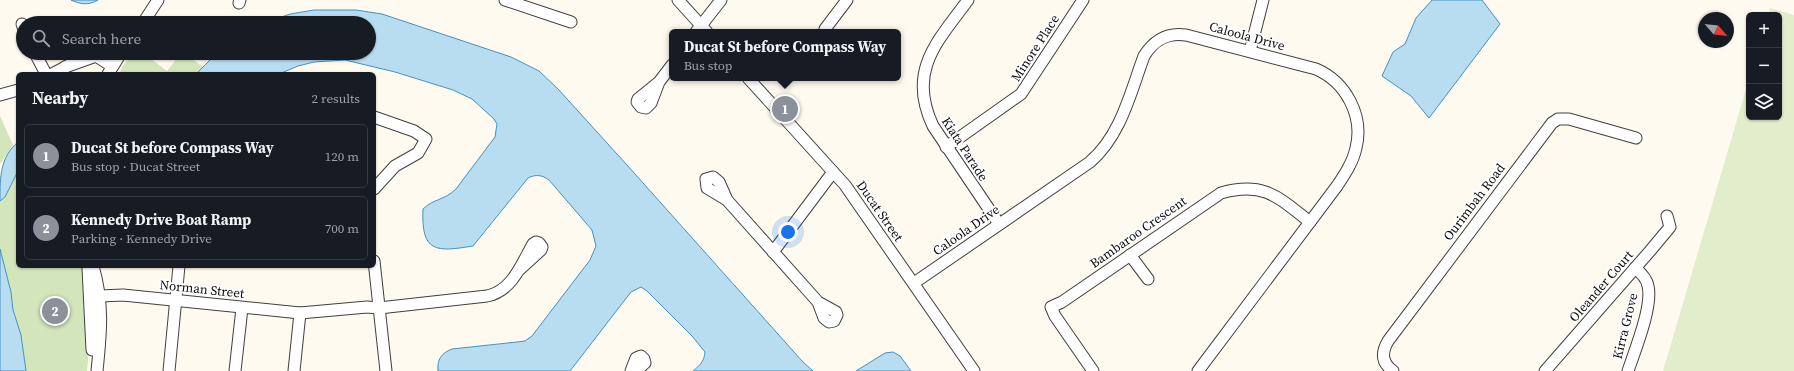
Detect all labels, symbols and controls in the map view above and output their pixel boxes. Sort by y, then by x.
street label: Minore Place [1007,11,1063,85]
north arrow [1698,12,1734,48]
map controls [1746,12,1782,120]
button: + [1746,12,1782,48]
search box [16,16,376,60]
street label: Caloola Drive [1207,18,1287,54]
icon: search [30,27,52,49]
text: Search here [62,28,141,49]
popup [669,29,901,81]
text: Ducat St before Compass Way [684,36,886,57]
button: − [1746,48,1782,84]
text: Bus stop [684,57,732,74]
button: layers [1746,84,1782,120]
text: Nearby [32,86,88,110]
text: 2 results [312,90,360,107]
pin: 1 [772,94,798,124]
street label: Kiata Parade [938,114,992,185]
text: Ducat St before Compass Way [71,137,274,158]
text: 1 [42,148,50,165]
text: 120 m [325,148,359,165]
text: Bus stop · Ducat Street [71,158,200,175]
street label: Ourimbah Road [1439,160,1509,244]
street label: Ducat Street [853,177,908,245]
street label: Bambaroo Crescent [1086,192,1190,272]
street label: Caloola Drive [929,201,1003,259]
text: Kennedy Drive Boat Ramp [71,209,251,230]
text: 2 [42,220,50,237]
text: 700 m [325,220,359,237]
your location [778,222,798,242]
text: Parking · Kennedy Drive [71,230,212,247]
street label: Oleander Court [1565,246,1637,325]
street label: Norman Street [159,276,246,302]
street label: Kirra Grove [1609,291,1641,361]
pin: 2 [42,296,68,326]

